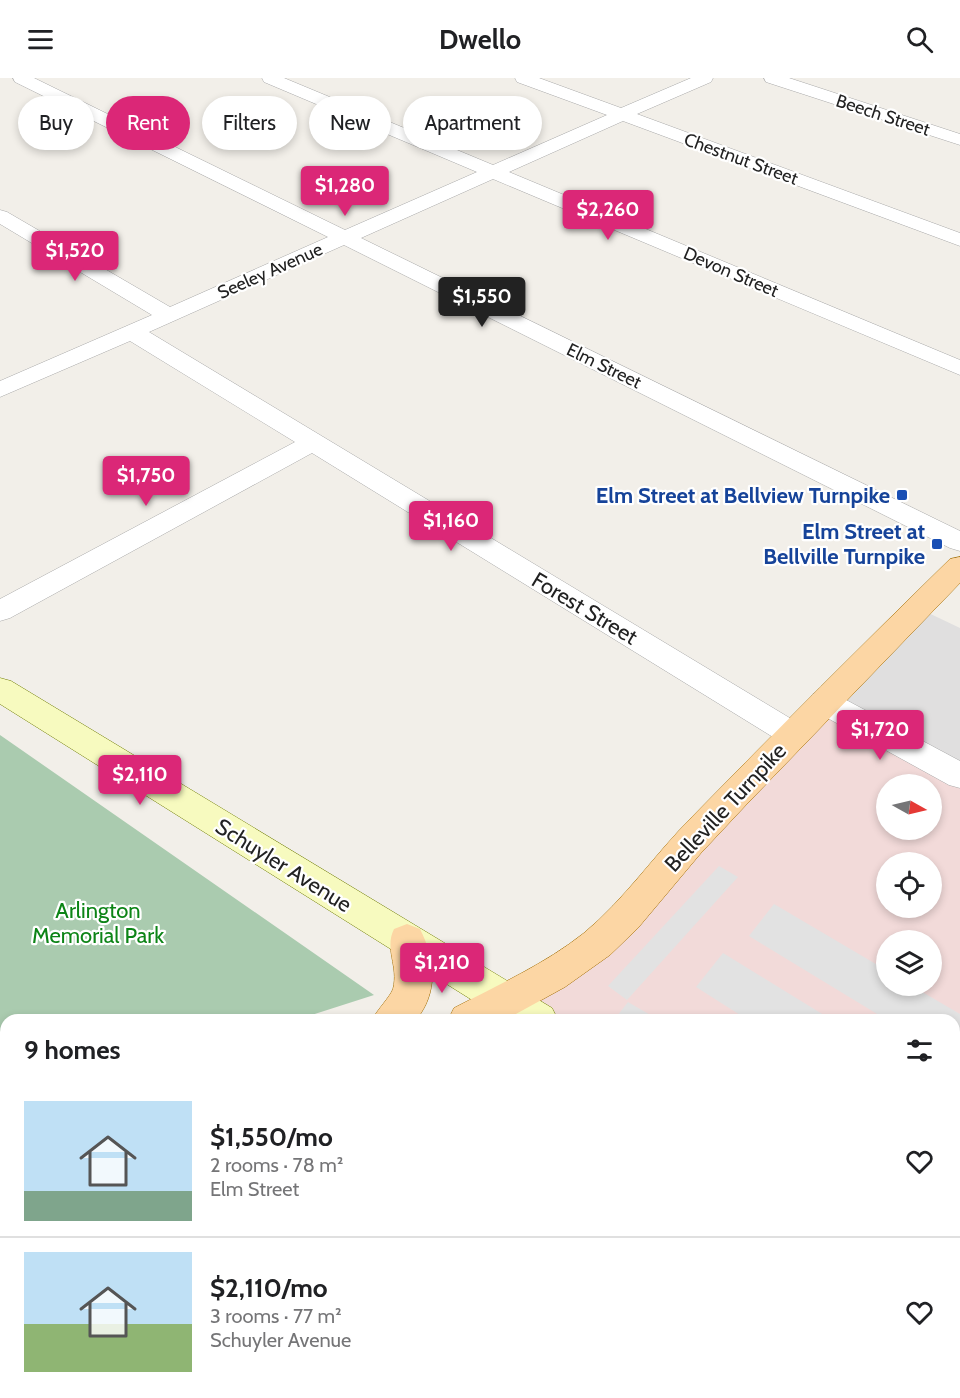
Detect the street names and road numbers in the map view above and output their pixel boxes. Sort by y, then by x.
street label: Beech Street [833,89,933,141]
street label: Chestnut Street [681,128,801,190]
street label: Seeley Avenue [214,238,326,304]
street label: Devon Street [680,242,782,302]
street label: Elm Street [563,339,645,393]
street label: Forest Street [527,566,643,651]
street label: Belleville Turnpike [659,737,792,877]
street label: Schuyler Avenue [211,813,357,918]

